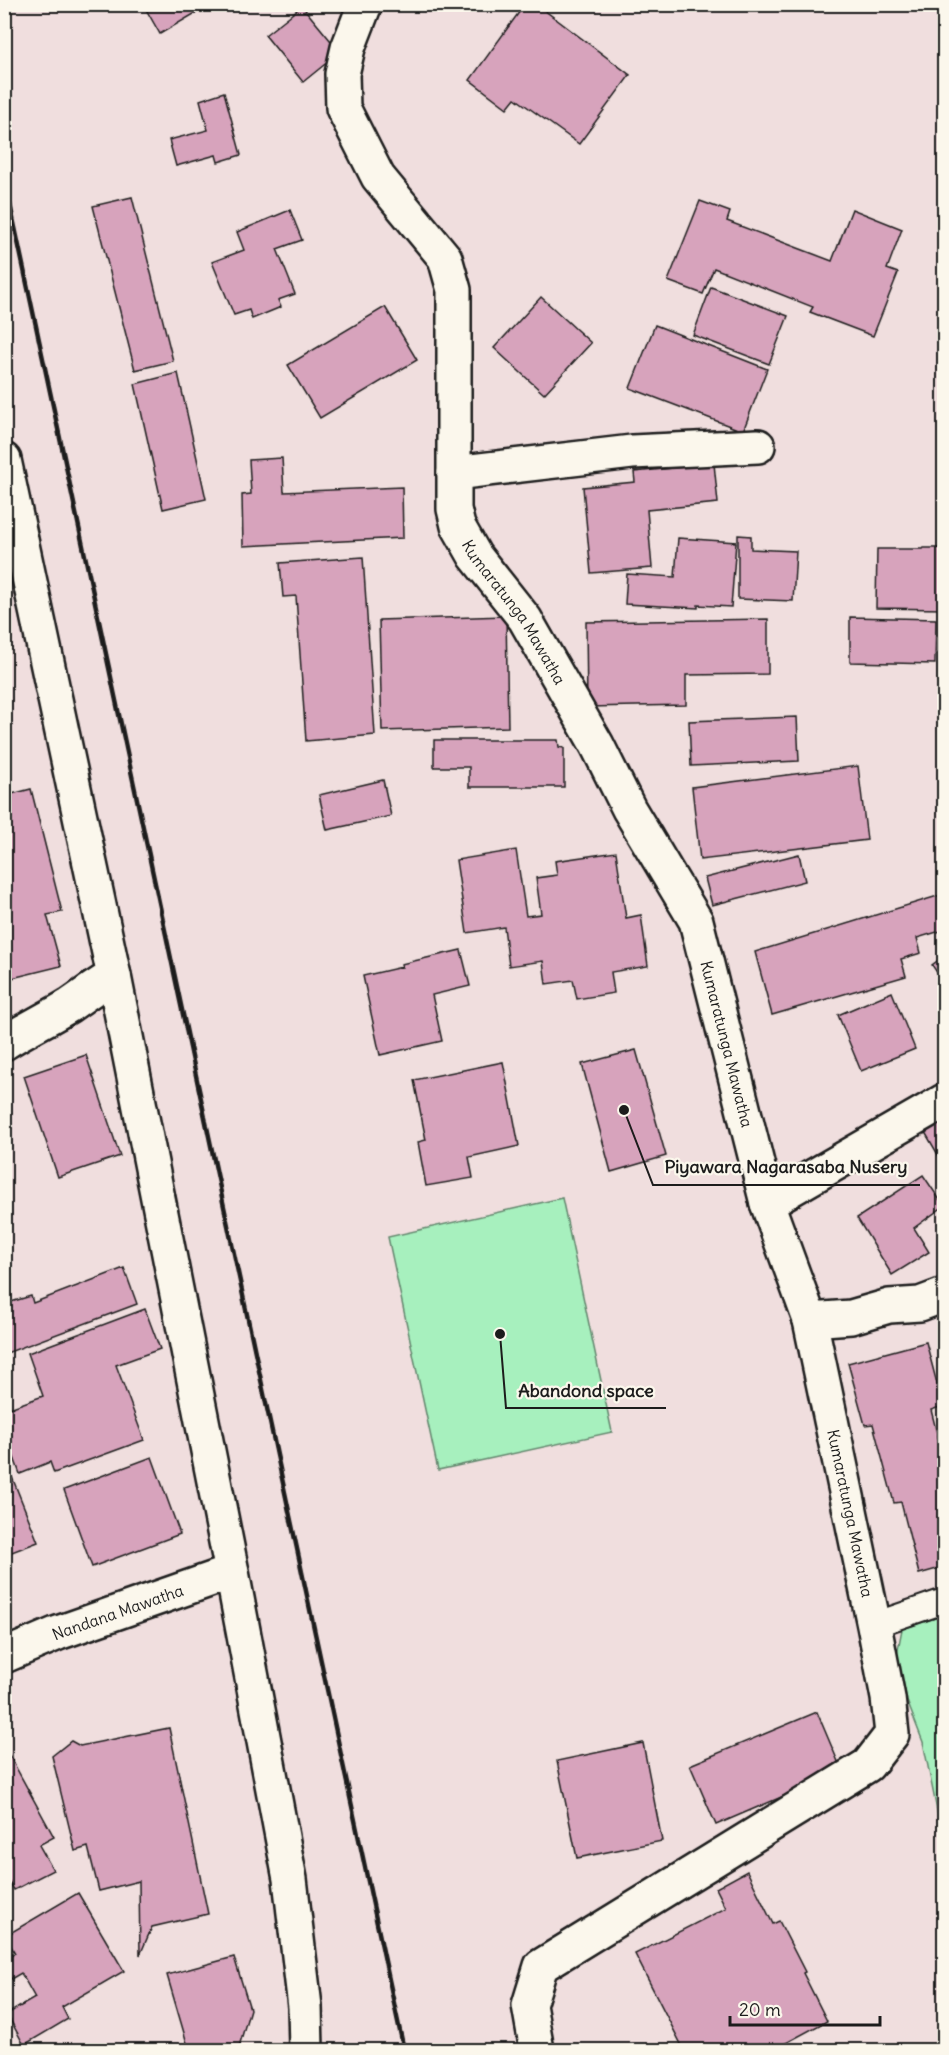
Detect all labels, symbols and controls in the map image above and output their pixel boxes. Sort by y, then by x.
street label: Kumaratunga Mawatha [458,536,570,688]
street label: Kumaratunga Mawatha [696,959,758,1129]
callout: Piyawara Nagarasaba Nusery [653,1149,920,1185]
text: Piyawara Nagarasaba Nusery [665,1155,907,1178]
callout: Abandond space [506,1372,666,1408]
text: Abandond space [518,1379,654,1402]
street label: Kumaratunga Mawatha [823,1427,878,1599]
street label: Nandana Mawatha [49,1580,186,1644]
scale bar [730,1989,880,2027]
text: 20 m [739,1998,781,2021]

